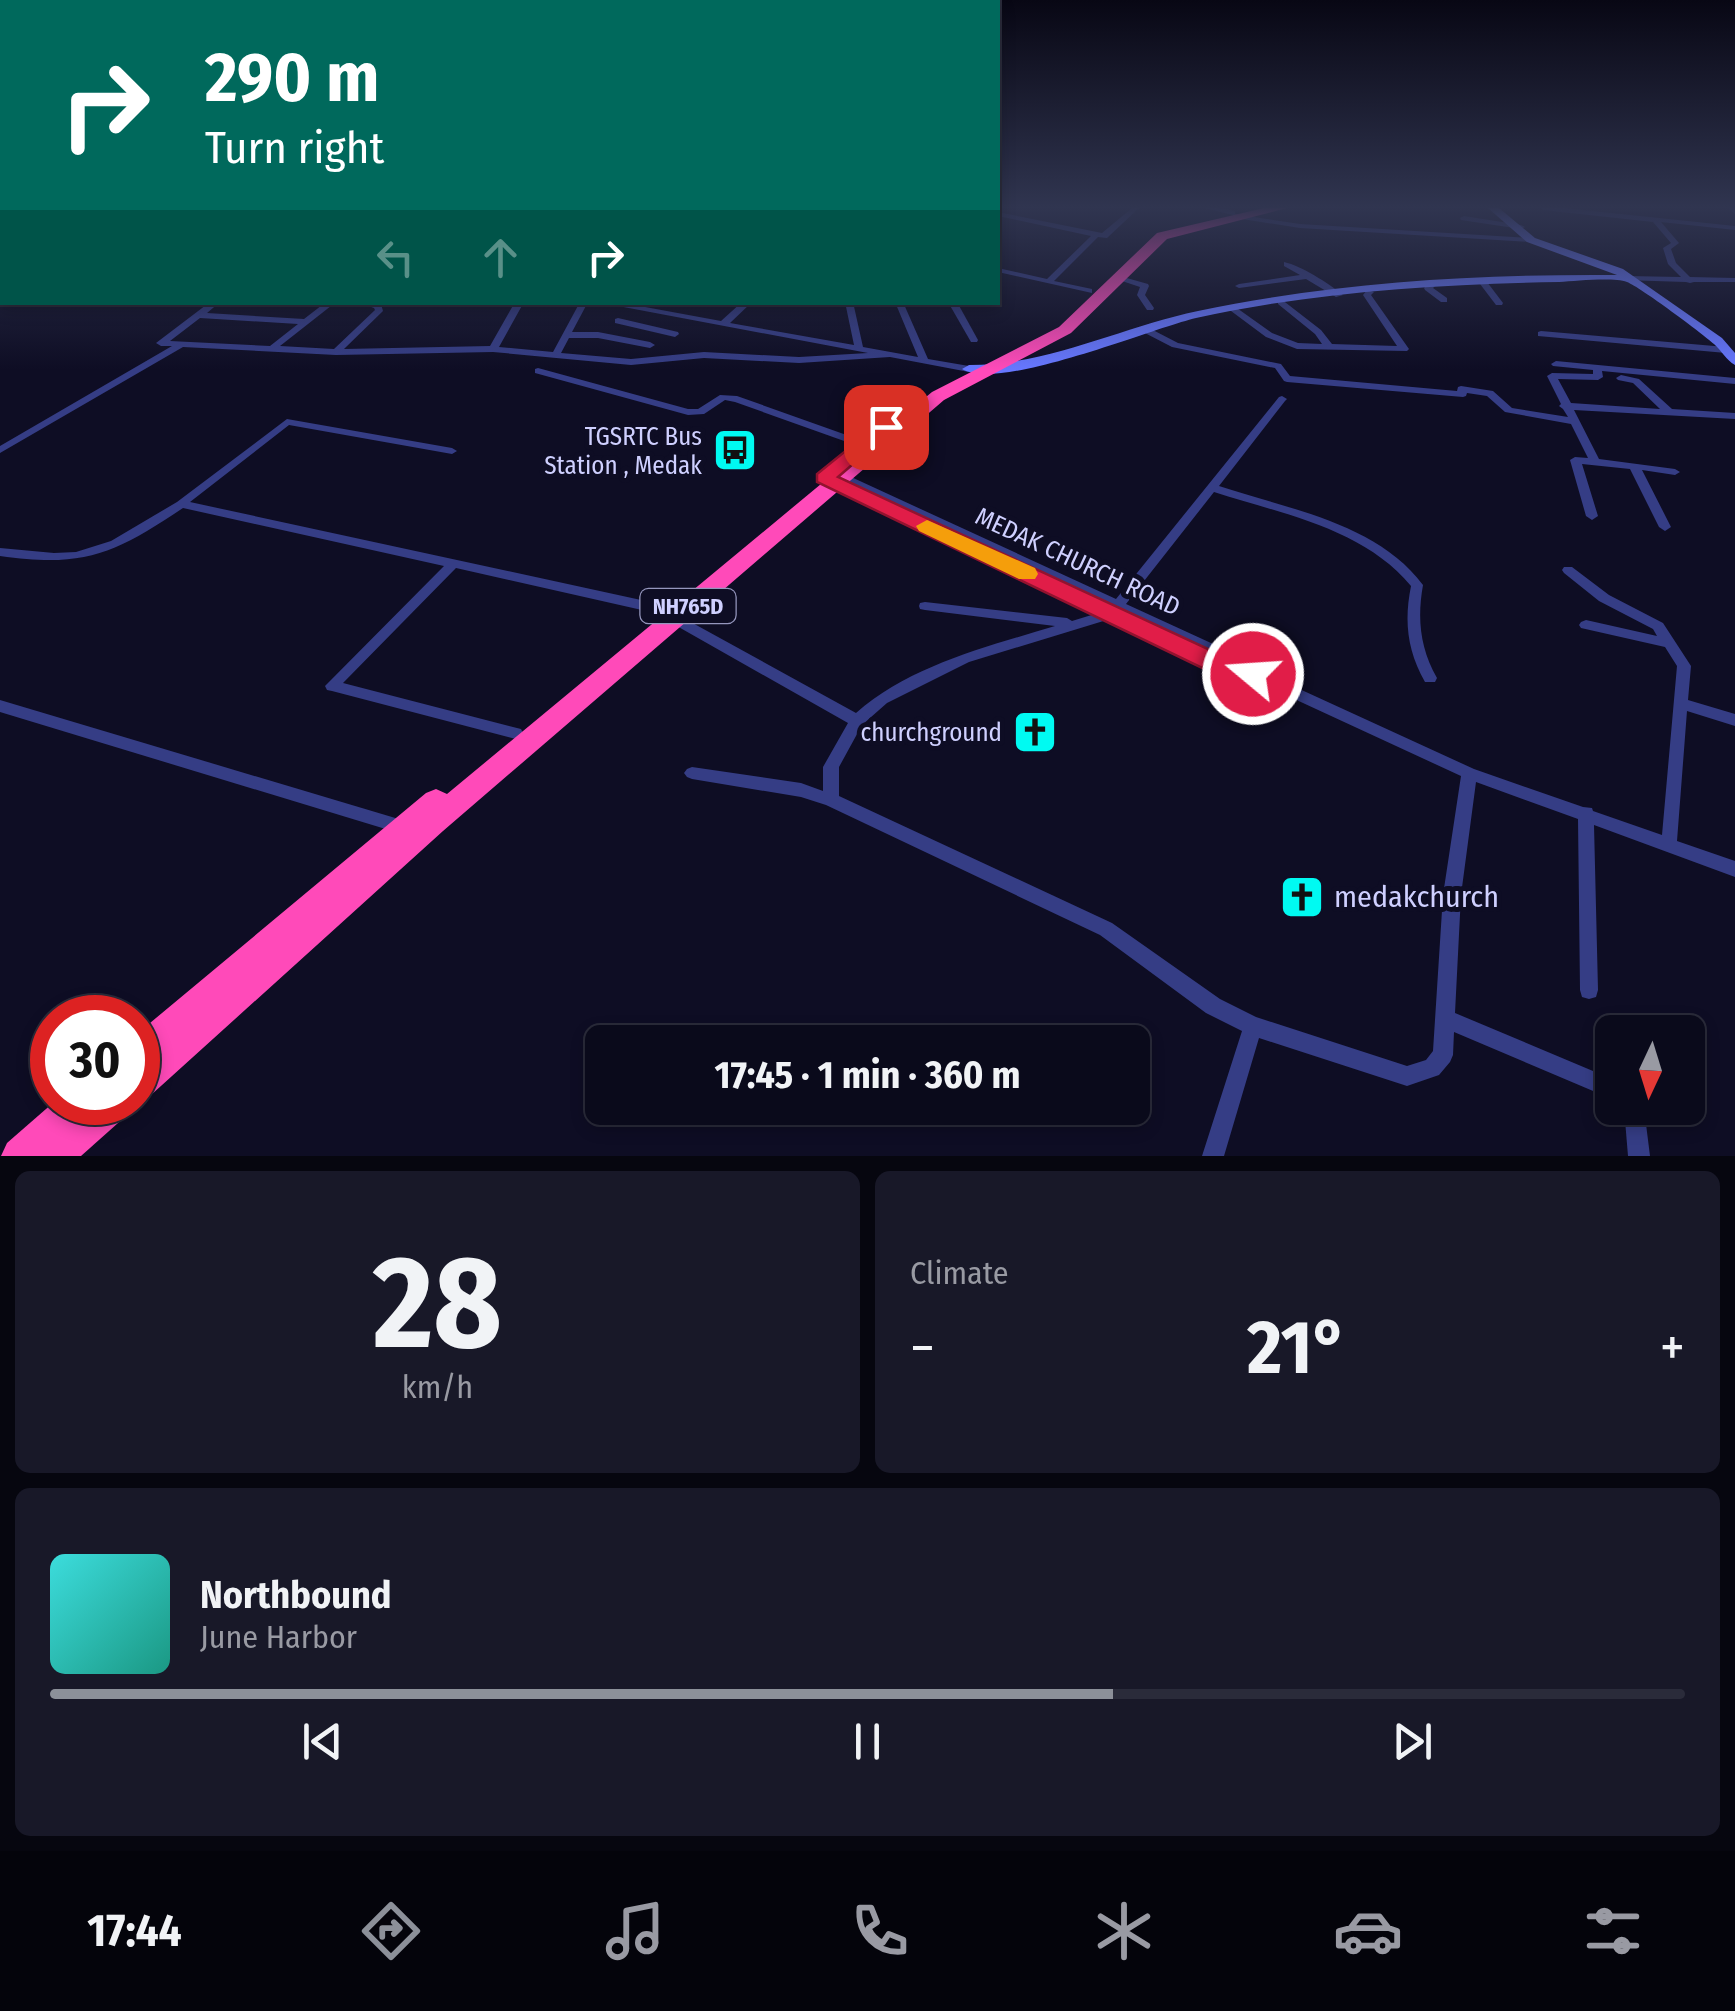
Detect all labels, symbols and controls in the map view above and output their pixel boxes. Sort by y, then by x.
text: 290 m [205,36,379,120]
icon: right [40,40,170,170]
text: Turn right [205,121,384,175]
icon: left [368,230,423,285]
icon: ahead [473,230,528,285]
icon: right [578,230,633,285]
pin [844,385,929,470]
icon: arrive [859,400,914,455]
place label: TGSRTC Bus Station , Medak [544,422,702,481]
bus stop icon: TGSRTC Bus Station , Medak [712,427,758,473]
street label: MEDAK CHURCH ROAD [971,501,1185,622]
road number: NH765D [640,589,736,623]
position arrow [1201,622,1305,726]
church icon: churchground [1012,709,1058,755]
place label: churchground [861,718,1002,748]
church icon: medakchurch [1279,874,1325,920]
place label: medakchurch [1334,879,1499,915]
speed limit sign: 30 [30,995,160,1125]
north arrow [1595,1015,1705,1125]
map controls [1595,1015,1705,1125]
text: 17:45 · 1 min · 360 m [715,1052,1020,1098]
text: 28 [373,1225,502,1381]
text: Climate [910,1254,1009,1292]
text: 21° [1247,1303,1348,1393]
text: − [910,1315,935,1381]
text: + [1660,1315,1685,1381]
text: km/h [402,1368,473,1406]
text: Northbound [200,1572,392,1618]
text: June Harbor [200,1618,357,1656]
icon: previous [295,1714,350,1769]
icon: pause [840,1714,895,1769]
icon: next [1385,1714,1440,1769]
icon: directions [356,1896,426,1966]
icon: music [600,1896,670,1966]
icon: phone [845,1896,915,1966]
icon: climate [1089,1896,1159,1966]
icon: car [1333,1896,1403,1966]
icon: filters [1578,1896,1648,1966]
text: 17:44 [87,1904,182,1958]

